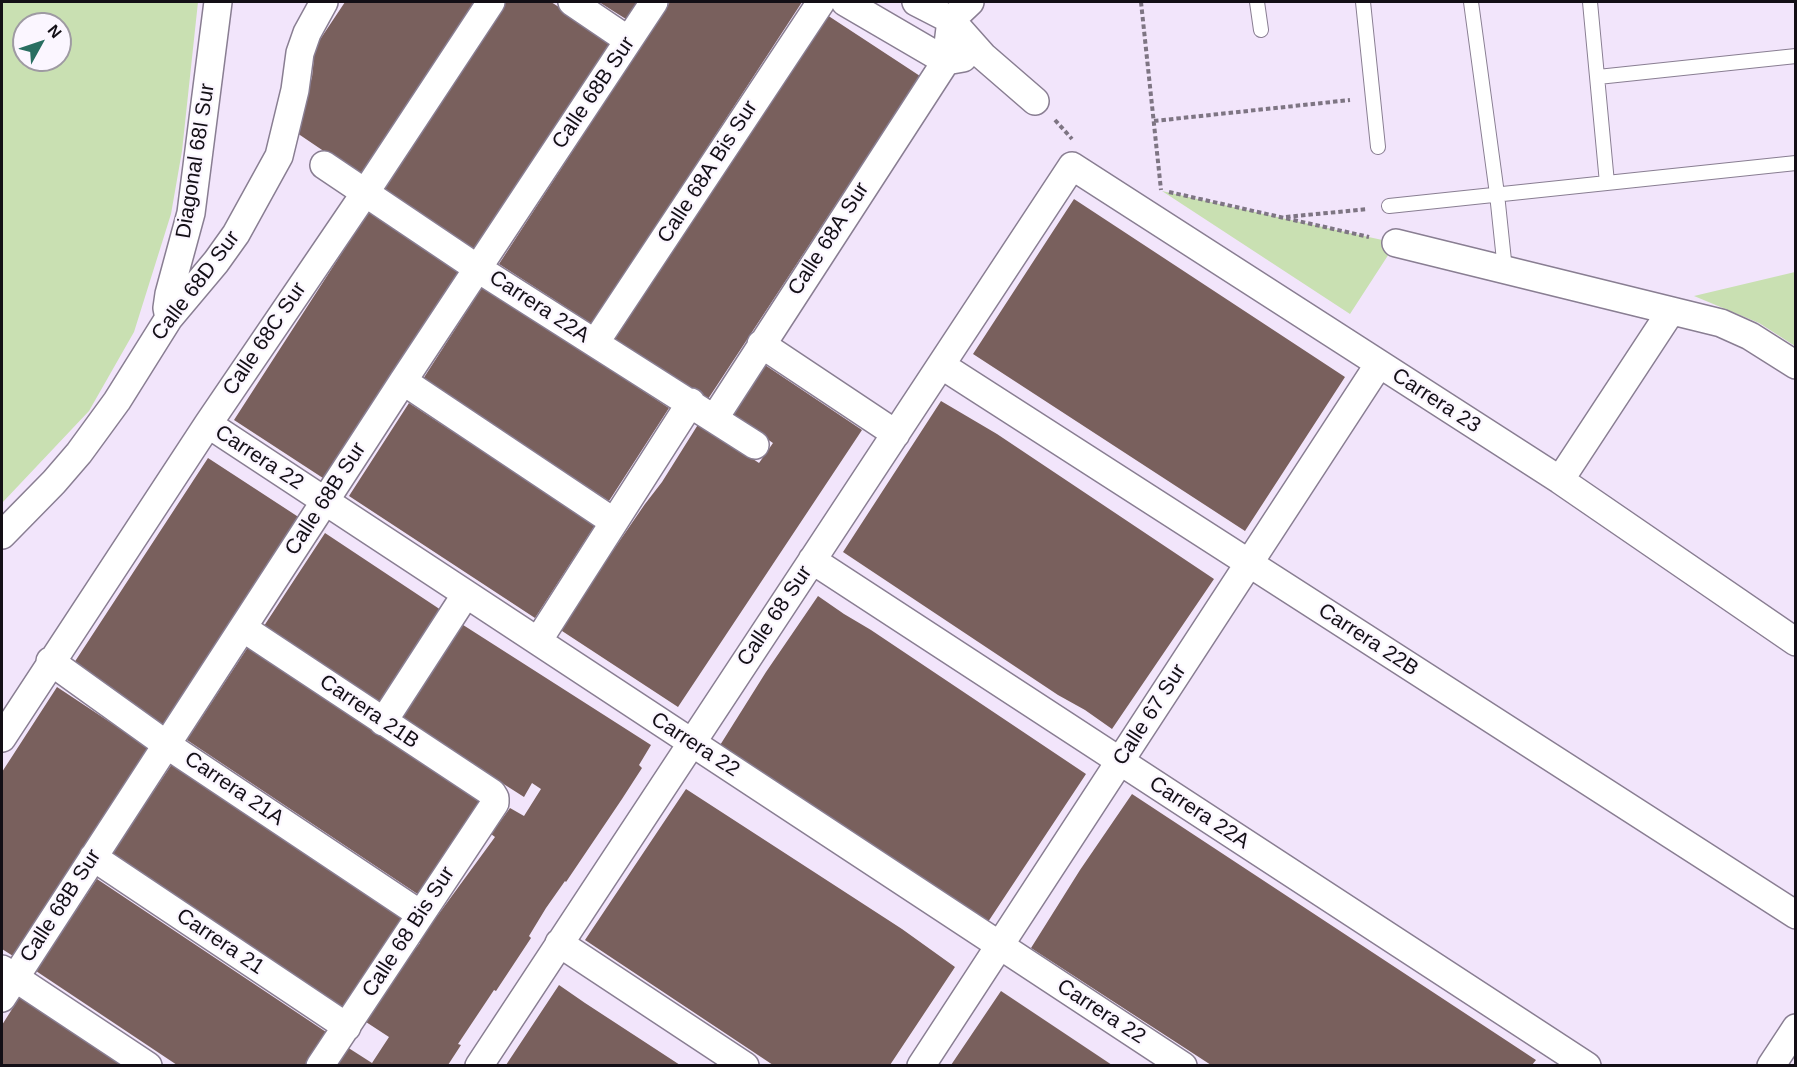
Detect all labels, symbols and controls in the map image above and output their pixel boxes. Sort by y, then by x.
north arrow [12,12,72,72]
text: N [44,22,65,41]
street label: Calle 68B Sur [547,32,641,154]
street label: Diagonal 68I Sur [171,82,221,240]
street label: Calle 68A Bis Sur [653,96,763,248]
street label: Calle 68A Sur [783,178,875,300]
street label: Calle 68D Sur [147,226,245,346]
street label: Carrera 22A [484,265,594,349]
street label: Calle 68C Sur [218,278,312,400]
street label: Carrera 23 [1387,363,1485,439]
street label: Carrera 22 [210,420,308,496]
street label: Calle 68B Sur [280,438,372,560]
street label: Calle 68 Sur [732,561,818,671]
street label: Carrera 22B [1313,598,1423,682]
street label: Calle 67 Sur [1108,660,1192,770]
street label: Carrera 21B [315,670,423,754]
street label: Carrera 22 [646,707,744,783]
street label: Carrera 21A [180,747,288,831]
street label: Carrera 22A [1144,771,1254,855]
street label: Calle 68B Sur [15,845,107,967]
street label: Calle 68 Bis Sur [357,862,461,1002]
street label: Carrera 21 [171,903,269,981]
street label: Carrera 22 [1052,974,1150,1050]

